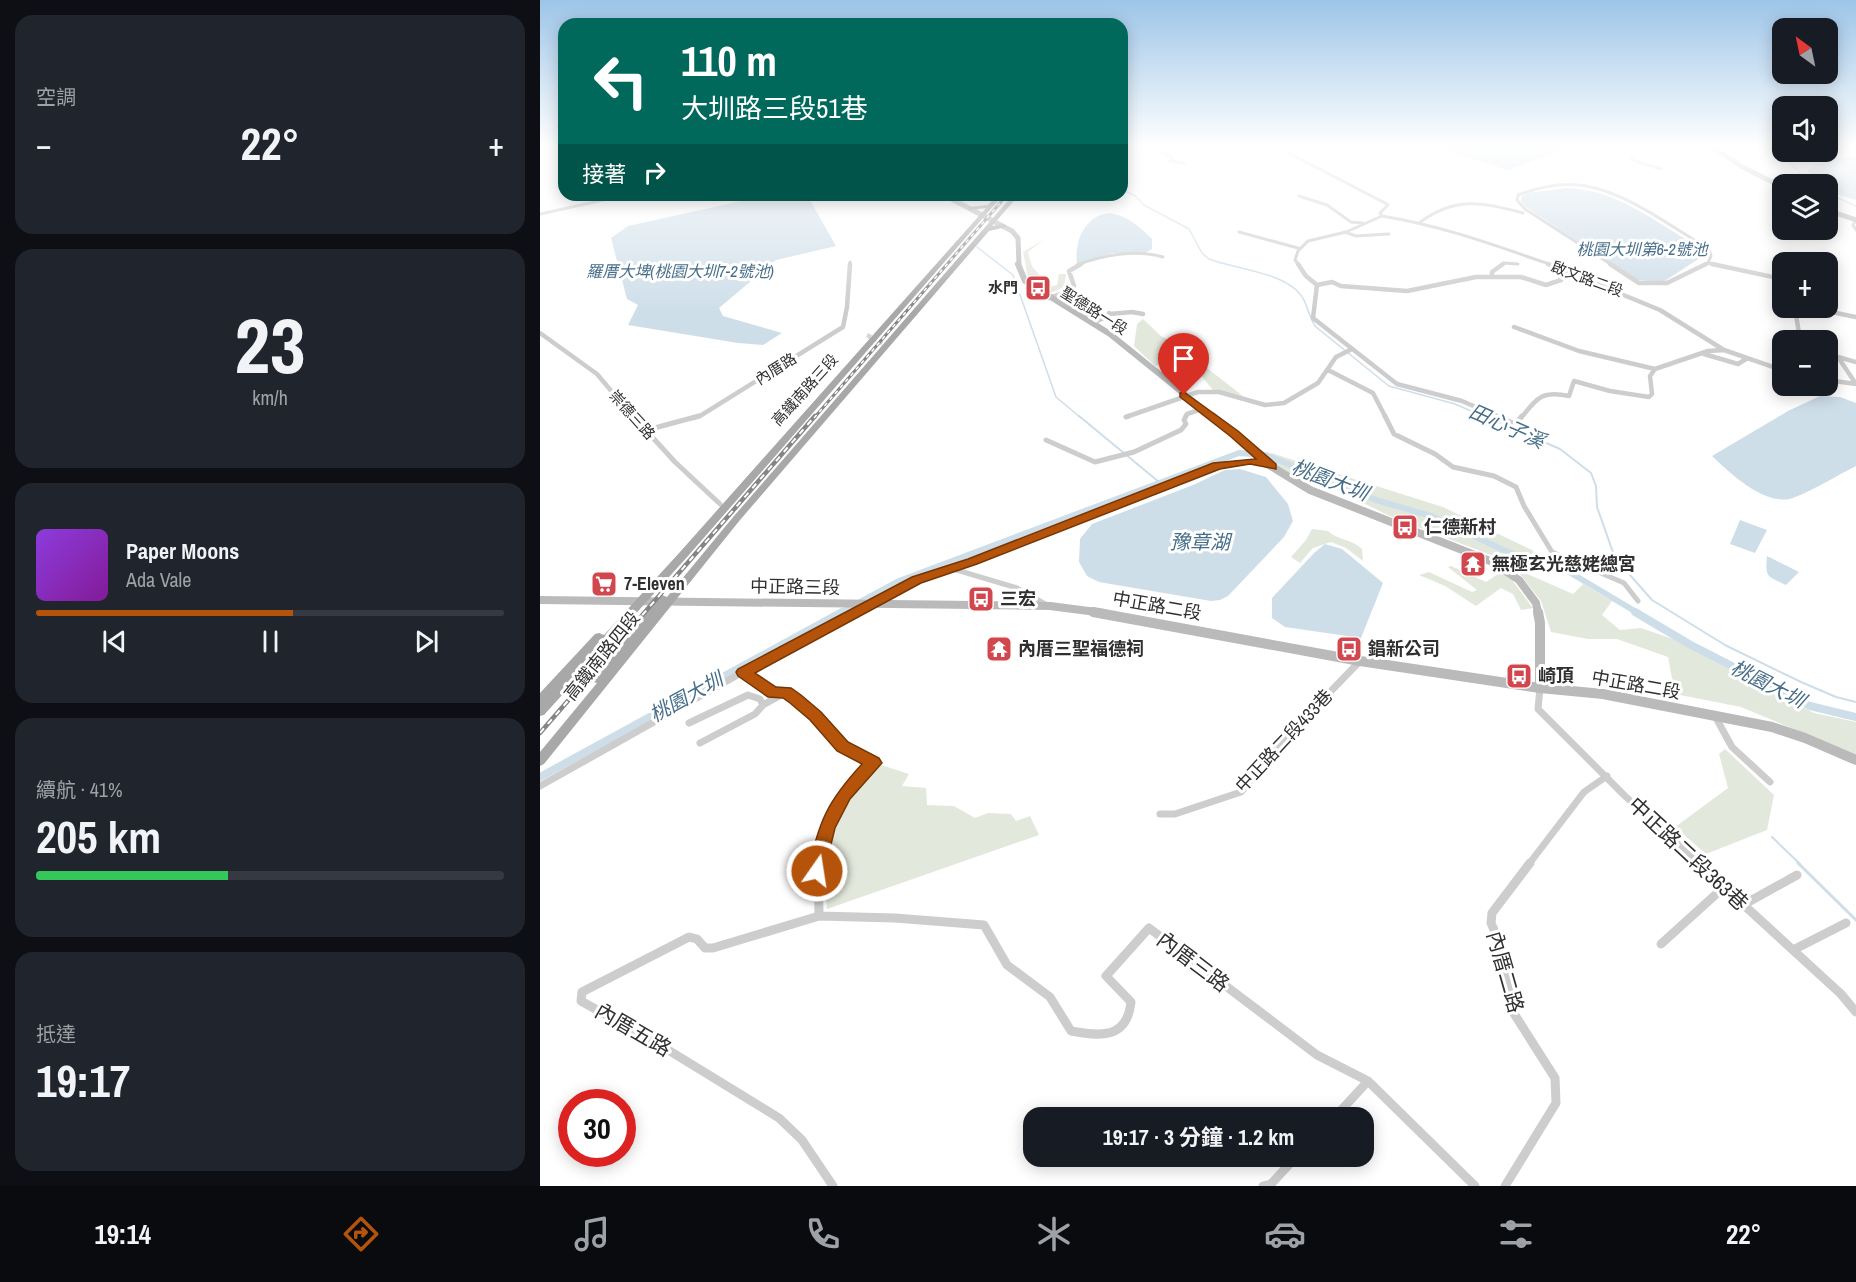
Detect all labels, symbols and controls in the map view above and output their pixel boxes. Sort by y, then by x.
north arrow [1772,18,1838,84]
map controls [1772,18,1838,396]
text: 110 m [681,33,777,89]
icon: left [582,42,660,120]
text: 空調 [36,83,76,110]
text: 大圳路三段51巷 [681,90,868,126]
button: sound [1772,96,1838,162]
text: 22° [240,113,300,174]
text: − [36,122,52,166]
text: + [488,122,504,166]
icon: right [638,156,671,189]
text: 接著 [582,159,626,189]
button: layers [1772,174,1838,240]
water label: 桃園大圳第6-2號池 [1577,238,1709,260]
button: + [1772,252,1838,318]
street label: 啟文路二段 [1548,256,1626,301]
water label: 羅厝大埤(桃園大圳7-2號池) [586,260,774,282]
bus stop icon: 水門 [1023,273,1053,303]
place label: 水門 [988,277,1018,298]
street label: 聖德路一段 [1057,282,1132,339]
text: 23 [234,292,306,397]
button: − [1772,330,1838,396]
pin [1158,333,1209,395]
icon: arrive [1167,342,1200,375]
street label: 內厝路 [751,348,800,389]
street label: 高鐵南路三段 [767,349,843,430]
text: km/h [252,384,288,411]
street label: 崇德三路 [604,385,660,444]
water label: 田心子溪 [1465,397,1552,455]
water label: 桃園大圳 [1288,453,1375,508]
bus stop icon: 仁德新村 [1390,512,1420,542]
place label: 仁德新村 [1424,514,1496,539]
water label: 豫章湖 [1170,528,1233,555]
text: Paper Moons [126,536,239,566]
temple icon: 無極玄光慈姥總宮 [1458,549,1488,579]
place label: 無極玄光慈姥總宮 [1492,551,1636,576]
text: Ada Vale [126,566,191,593]
supermarket icon: 7-Eleven [589,569,619,599]
place label: 7-Eleven [624,571,685,596]
street label: 中正路三段 [750,573,840,600]
bus stop icon: 三宏 [966,584,996,614]
street label: 中正路二段 [1111,585,1204,626]
place label: 三宏 [1000,586,1036,611]
street label: 高鐵南路四段 [558,606,645,706]
icon: previous [98,625,131,658]
icon: pause [254,625,287,658]
icon: next [410,625,443,658]
temple icon: 內厝三聖福德祠 [984,634,1014,664]
bus stop icon: 錩新公司 [1334,634,1364,664]
place label: 內厝三聖福德祠 [1018,636,1144,661]
place label: 錩新公司 [1368,636,1440,661]
water label: 桃園大圳 [1726,653,1813,715]
bus stop icon: 崎頂 [1504,661,1534,691]
place label: 崎頂 [1538,663,1574,688]
water label: 桃園大圳 [644,664,730,728]
street label: 中正路二段 [1590,664,1683,705]
street label: 中正路二段433巷 [1229,684,1338,798]
text: 續航 · 41% [36,776,123,803]
street label: 中正路二段363巷 [1622,790,1755,917]
text: 205 km [36,806,161,867]
position arrow [785,839,849,903]
street label: 內厝三路 [1151,925,1236,998]
street label: 內厝二路 [1480,927,1531,1016]
street label: 內厝五路 [590,996,677,1063]
text: 抵達 [36,1020,76,1047]
text: 19:17 [36,1050,130,1111]
speed limit sign: 30 [558,1089,636,1167]
text: 19:17 · 3 分鐘 · 1.2 km [1103,1122,1294,1152]
icon: directions [340,1213,382,1255]
icon: music [571,1213,613,1255]
icon: phone [802,1213,844,1255]
icon: climate [1033,1213,1075,1255]
icon: car [1264,1213,1306,1255]
icon: filters [1495,1213,1537,1255]
text: 19:14 [94,1216,151,1252]
text: 22° [1726,1216,1761,1252]

